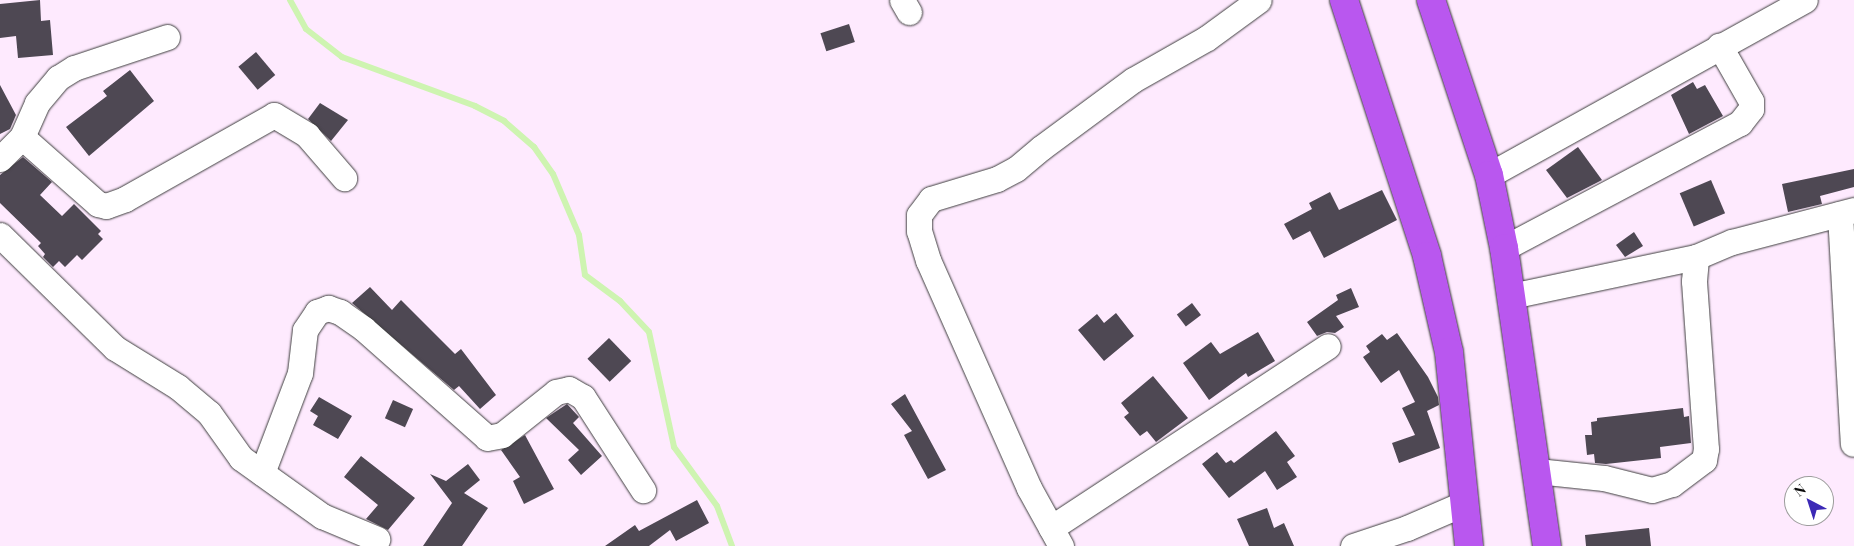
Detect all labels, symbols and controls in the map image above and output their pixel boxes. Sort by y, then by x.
north arrow [1784,476,1834,526]
text: N [1790,479,1810,500]

